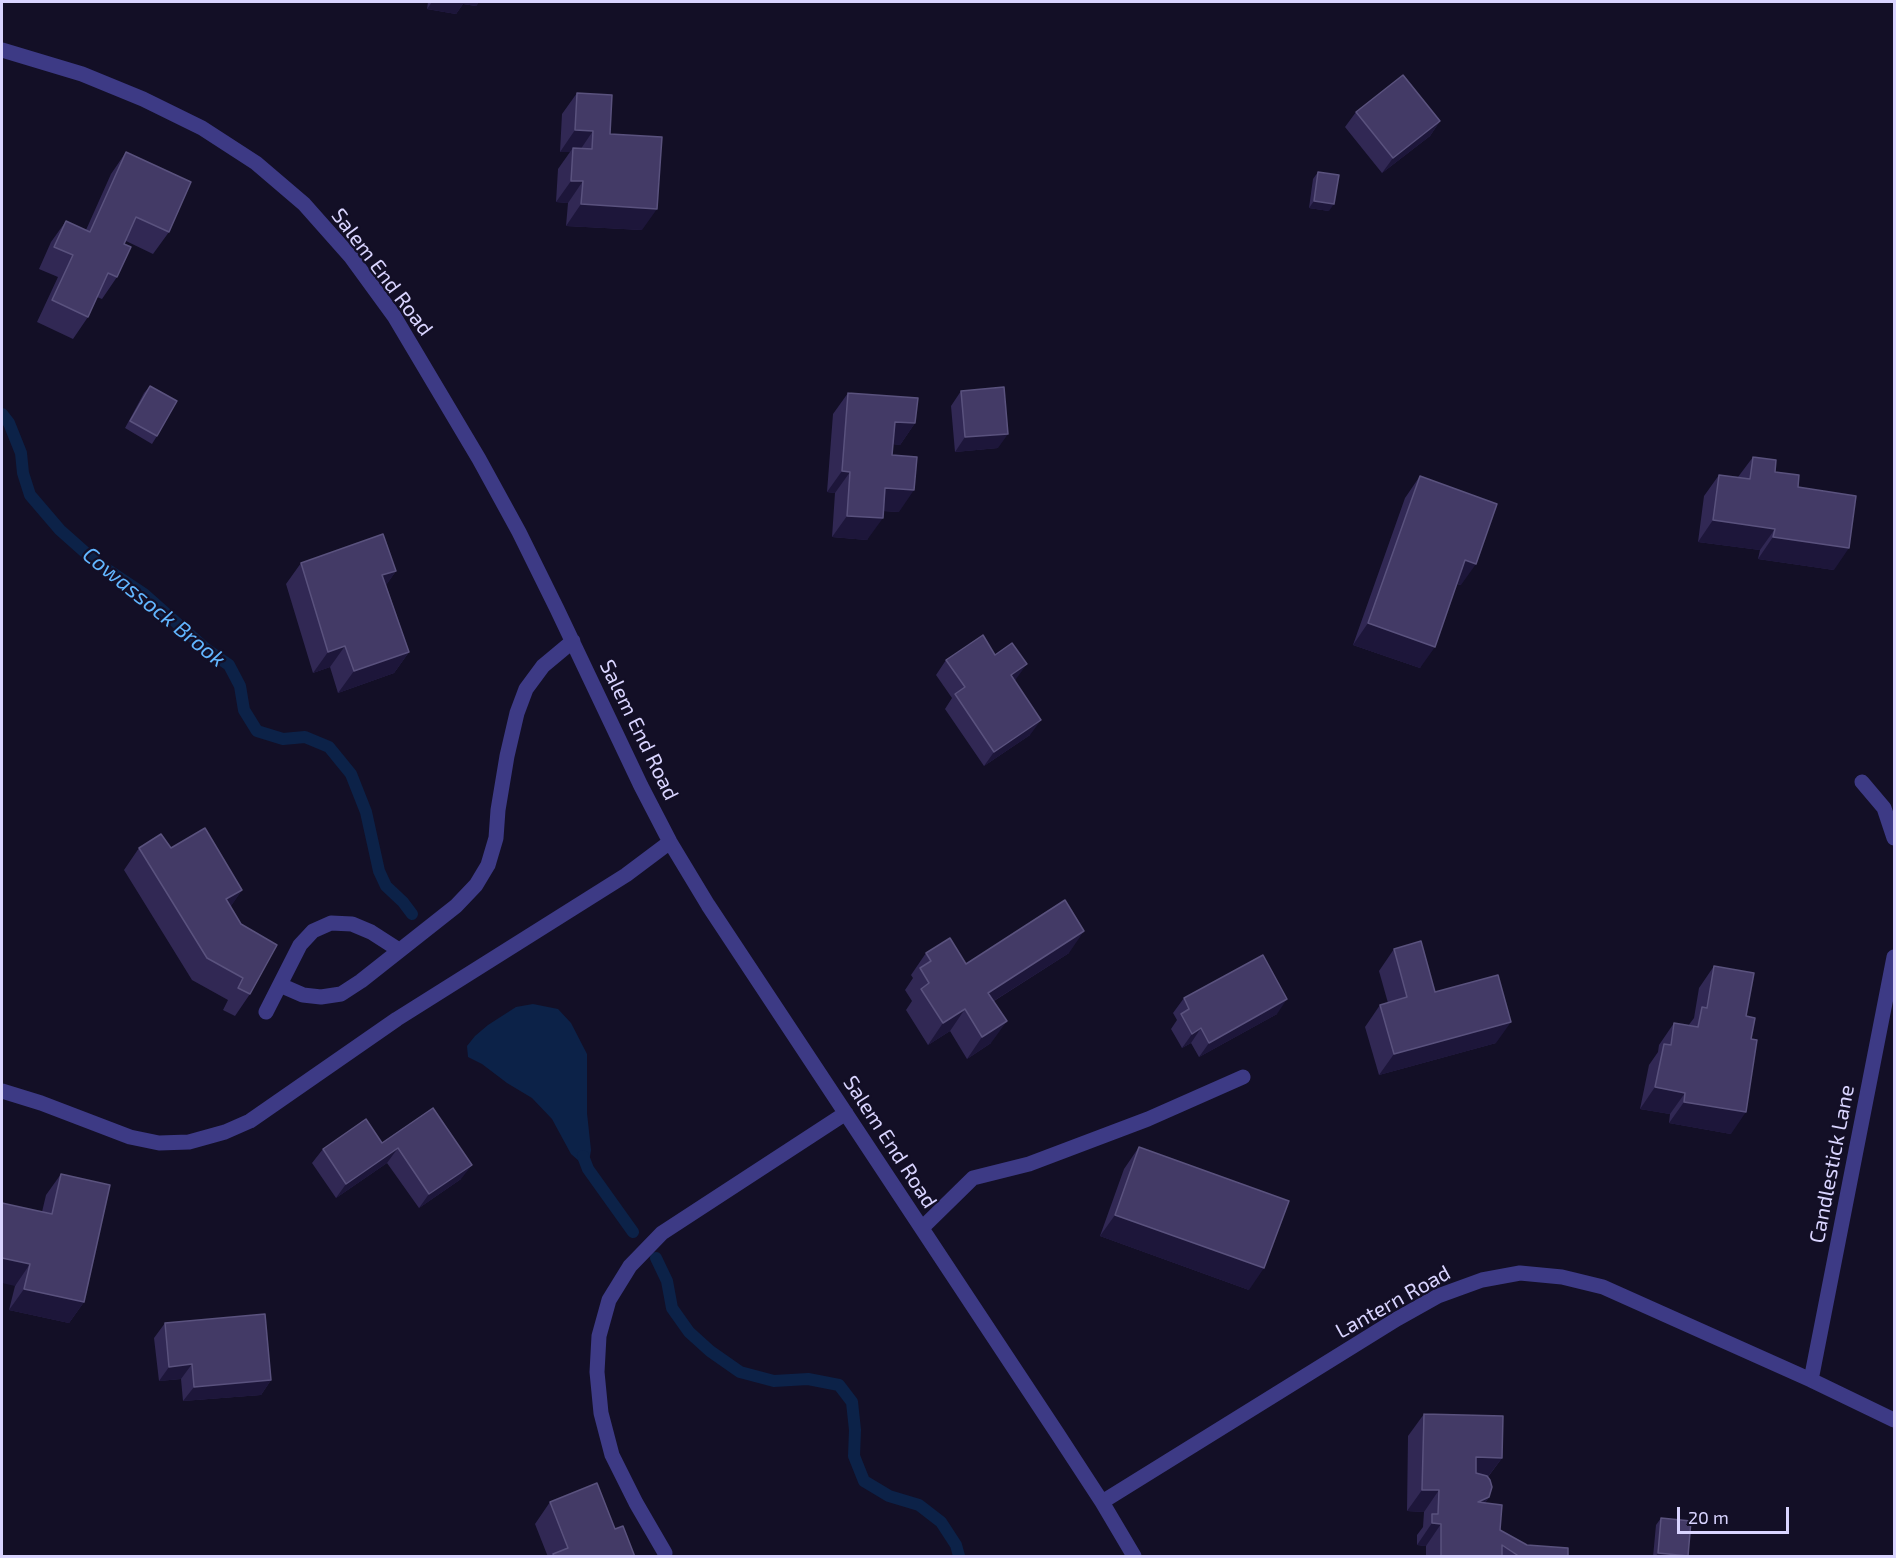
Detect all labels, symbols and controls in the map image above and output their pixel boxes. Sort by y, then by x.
street label: Salem End Road [326,203,438,341]
water label: Cowassock Brook [77,541,231,673]
street label: Salem End Road [594,656,684,804]
street label: Salem End Road [838,1071,942,1213]
street label: Candlestick Lane [1804,1083,1860,1245]
street label: Lantern Road [1331,1260,1455,1344]
scale bar [1680,1495,1792,1533]
text: 20 m [1688,1506,1729,1528]

